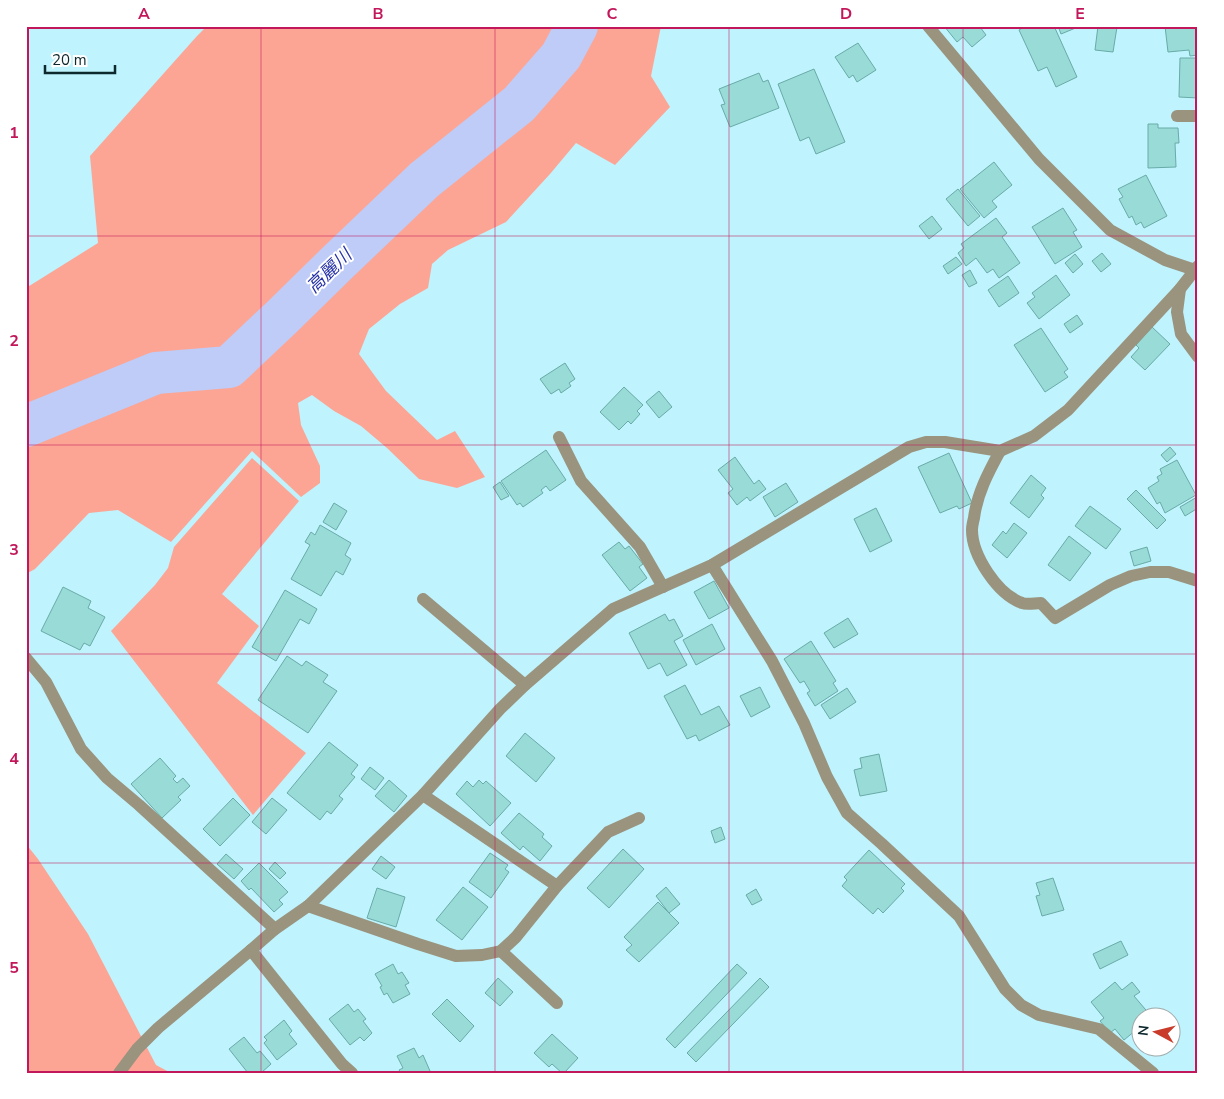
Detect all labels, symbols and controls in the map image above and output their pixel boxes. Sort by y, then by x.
text: A [138,3,150,25]
text: B [372,3,384,25]
text: C [607,3,618,25]
text: D [840,3,852,25]
text: E [1075,3,1085,25]
scale bar [45,42,115,74]
text: 20 m [52,50,87,70]
text: 1 [9,122,19,144]
water label: 高麗川 [301,242,358,298]
text: 2 [9,330,19,352]
text: 3 [9,539,19,561]
text: 4 [9,748,19,770]
text: 5 [9,957,19,979]
north arrow [1132,1006,1182,1056]
text: N [1134,1024,1154,1037]

